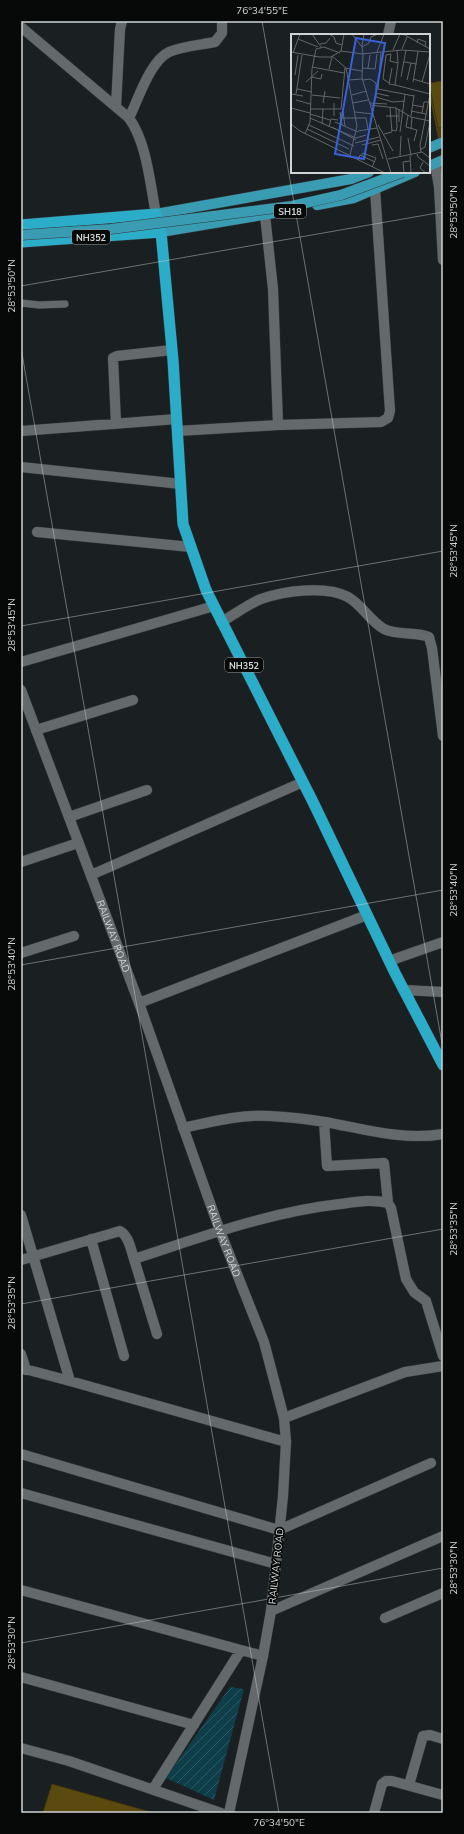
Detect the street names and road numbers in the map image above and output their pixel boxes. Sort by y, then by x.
road number: SH18 [274,204,306,218]
road number: NH352 [72,230,110,244]
road number: NH352 [225,658,263,672]
street label: RAILWAY ROAD [94,898,133,974]
street label: RAILWAY ROAD [205,1203,244,1279]
street label: RAILWAY ROAD [266,1527,286,1605]

